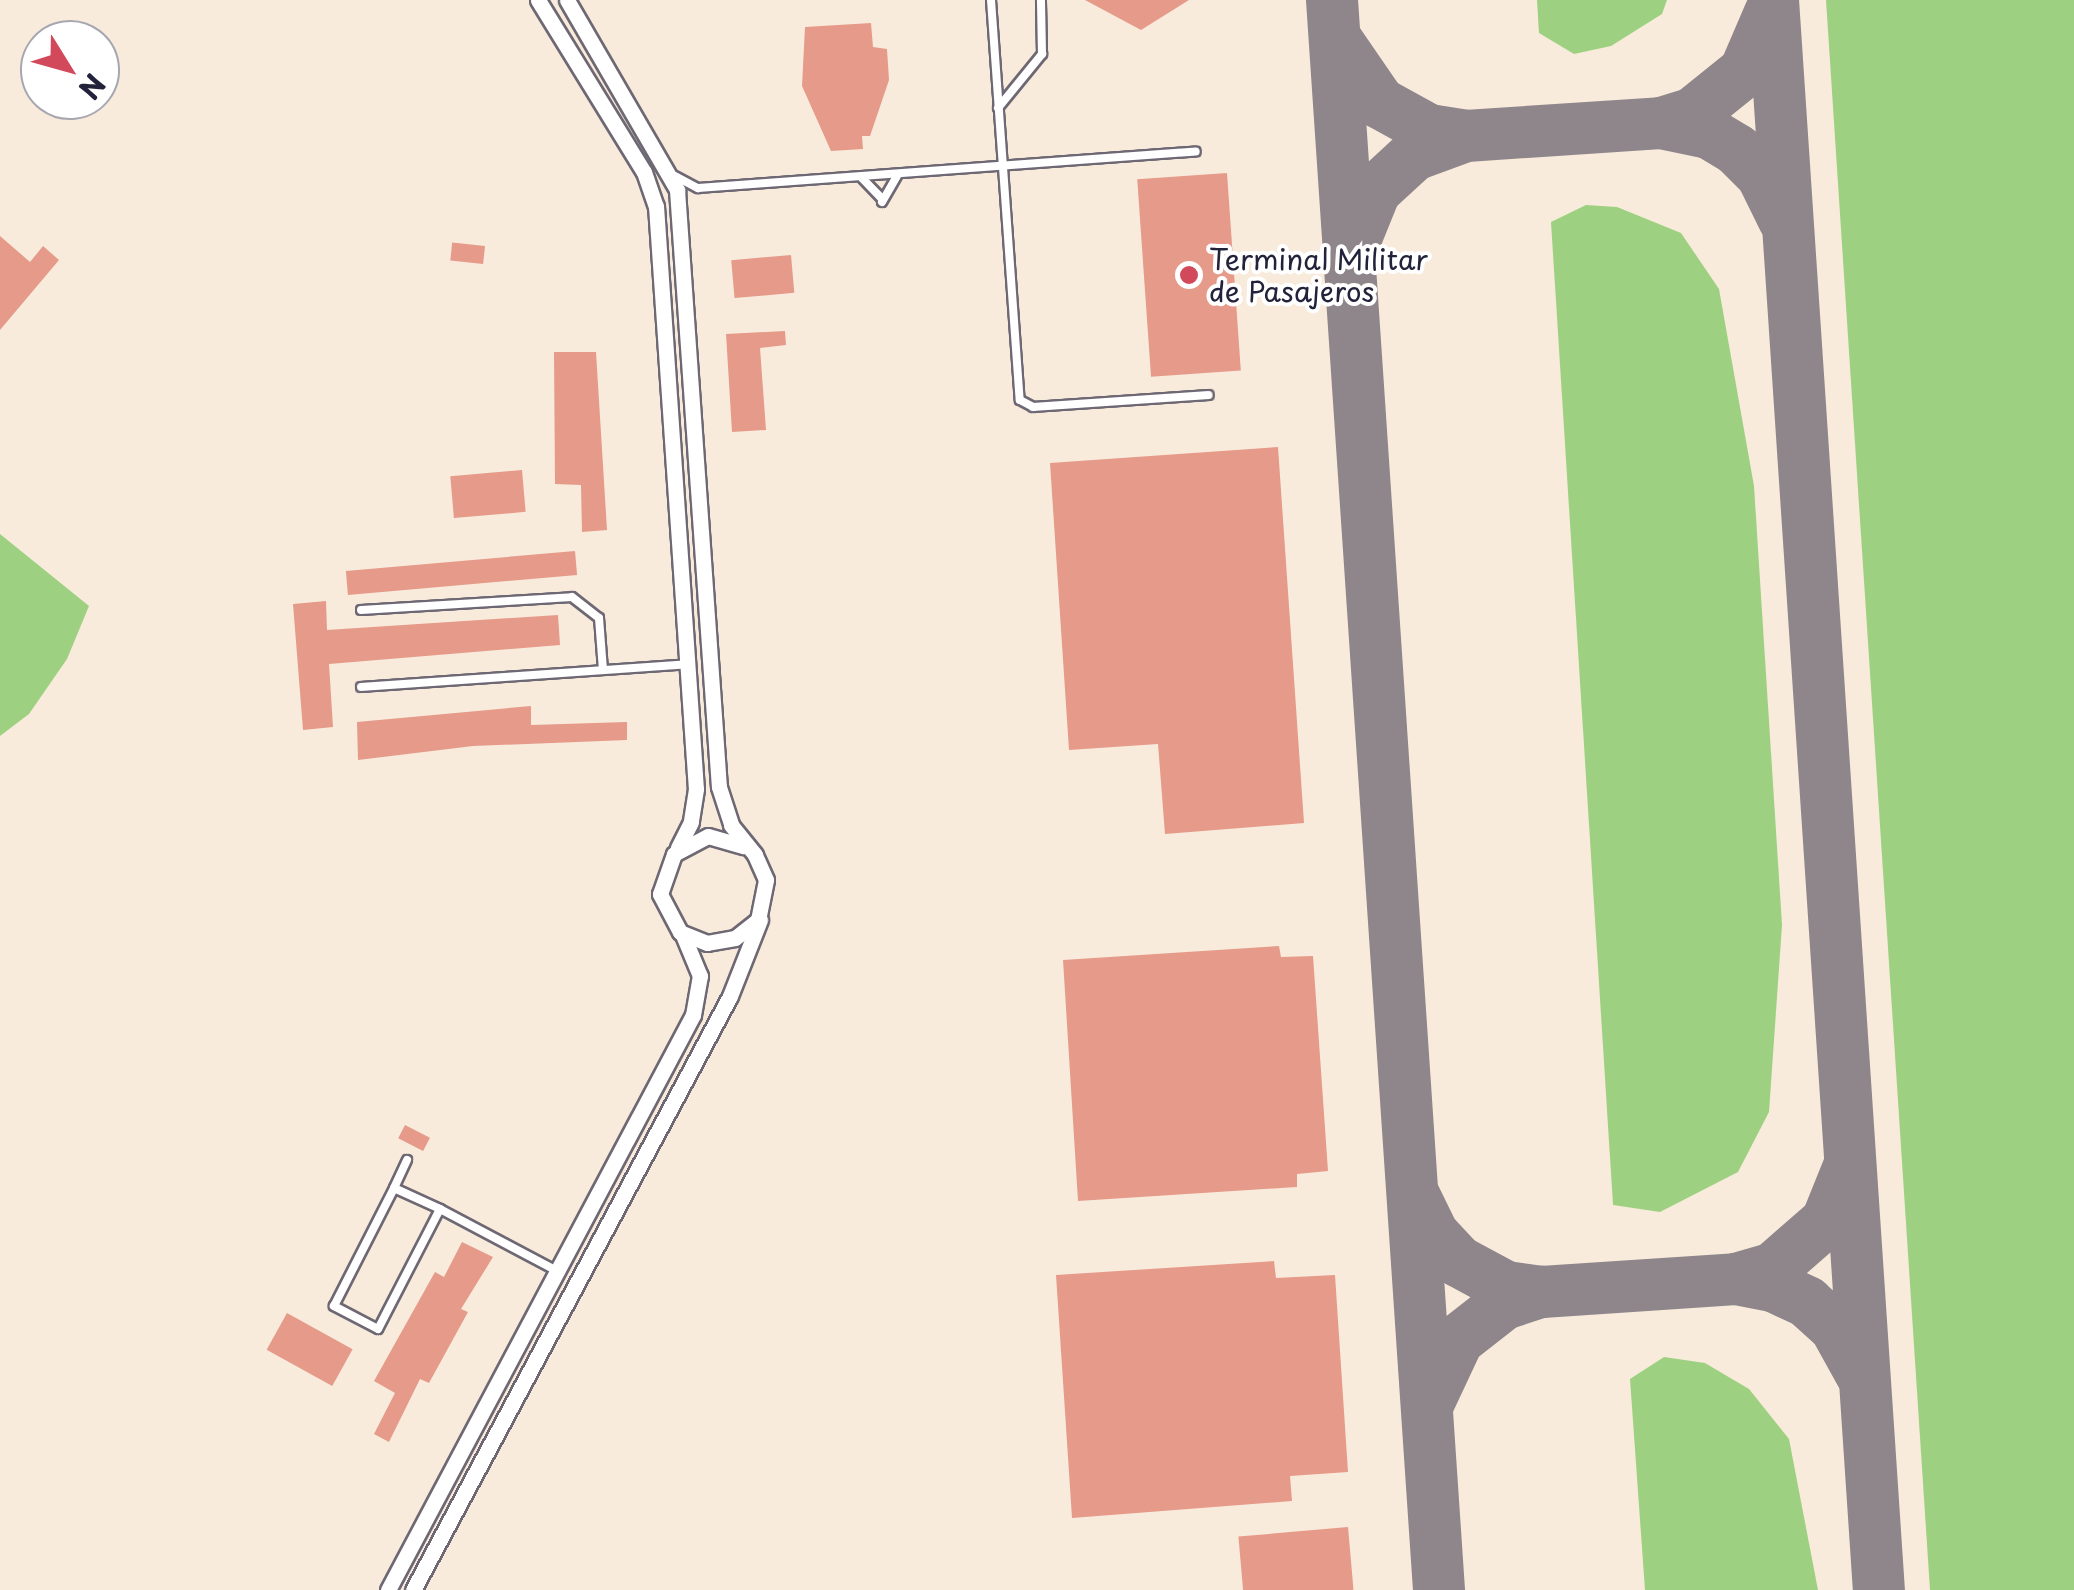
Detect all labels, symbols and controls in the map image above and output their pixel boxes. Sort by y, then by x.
north arrow [20,20,120,120]
text: N [69,65,117,109]
place label: Terminal Militar de Pasajeros [1209,242,1428,308]
marker: Terminal Militar de Pasajeros [1178,264,1200,286]

